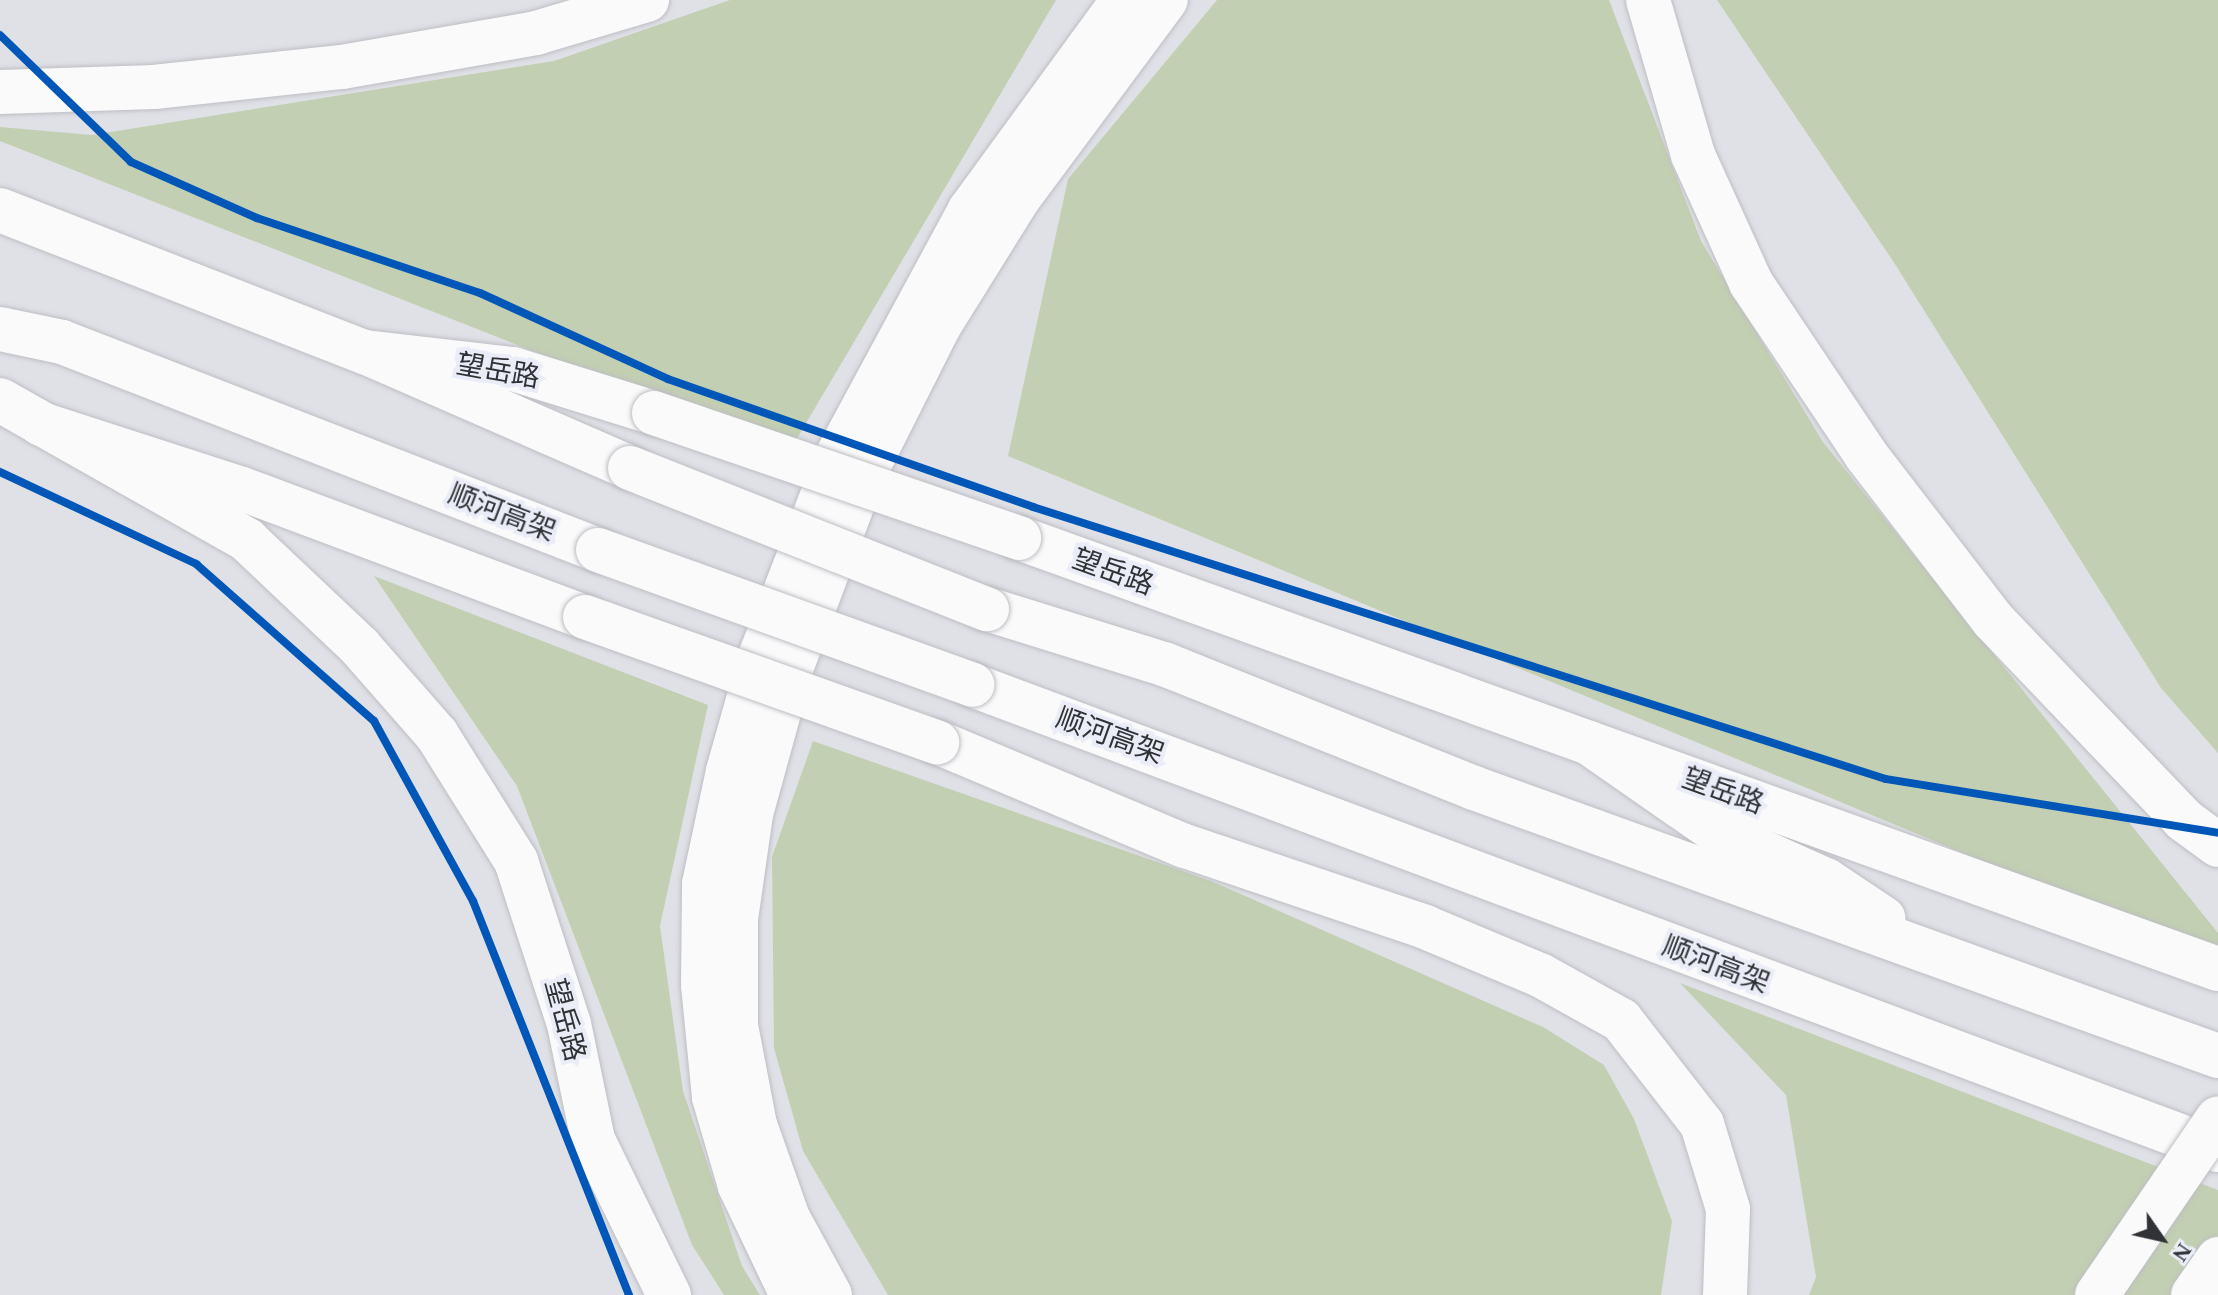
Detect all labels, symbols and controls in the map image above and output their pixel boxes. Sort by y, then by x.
street label: 望岳路 [454,347,542,395]
street label: 顺河高架 [444,477,560,549]
street label: 望岳路 [1068,542,1158,602]
street label: 顺河高架 [1052,701,1168,771]
street label: 望岳路 [1678,761,1768,821]
street label: 顺河高架 [1658,929,1774,1001]
street label: 望岳路 [538,975,592,1065]
north arrow [2122,1199,2202,1279]
text: N [2168,1239,2197,1266]

